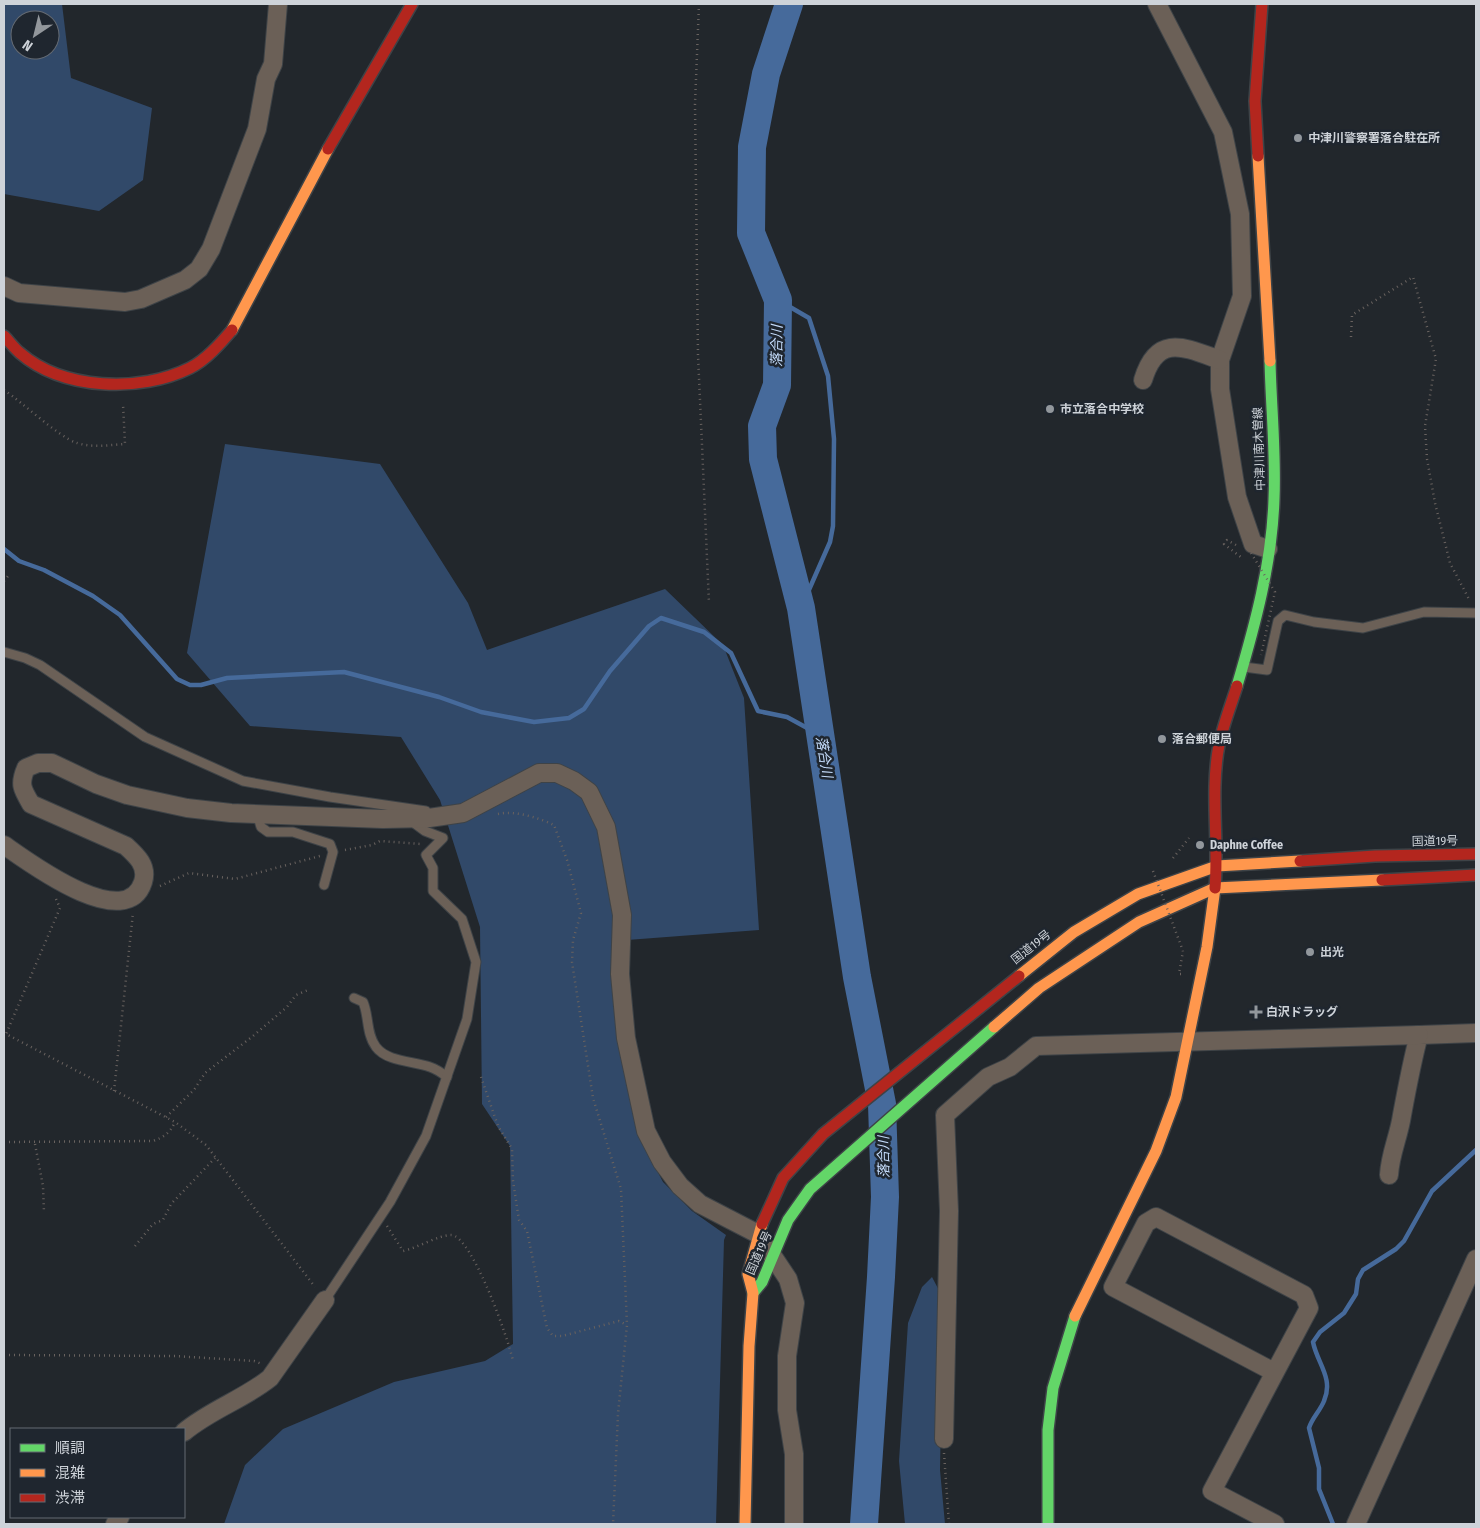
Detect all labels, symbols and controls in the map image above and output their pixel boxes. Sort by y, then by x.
north arrow [10,10,60,60]
text: N [20,36,36,55]
place label: 中津川警察署落合駐在所 [1308,131,1440,145]
marker: 中津川警察署落合駐在所 [1292,132,1304,144]
water label: 落合川 [768,323,786,367]
place label: 市立落合中学校 [1060,402,1144,416]
marker: 市立落合中学校 [1044,403,1056,415]
street label: 中津川南木曽線 [1251,407,1267,491]
place label: 落合郵便局 [1172,732,1232,746]
marker: 落合郵便局 [1156,733,1168,745]
water label: 落合川 [812,735,836,781]
street label: 国道19号 [1412,834,1458,848]
place label: Daphne Coffee [1210,838,1283,852]
marker: Daphne Coffee [1194,839,1206,851]
street label: 国道19号 [1008,927,1054,967]
place label: 出光 [1320,945,1344,959]
marker: 出光 [1304,946,1316,958]
place label: 白沢ドラッグ [1266,1005,1338,1019]
marker: 白沢ドラッグ [1250,1006,1262,1018]
water label: 落合川 [875,1134,893,1178]
street label: 国道19号 [743,1229,775,1277]
legend [10,1428,185,1518]
text: 順調 [55,1439,85,1457]
text: 混雑 [55,1464,85,1482]
text: 渋滞 [55,1489,85,1507]

